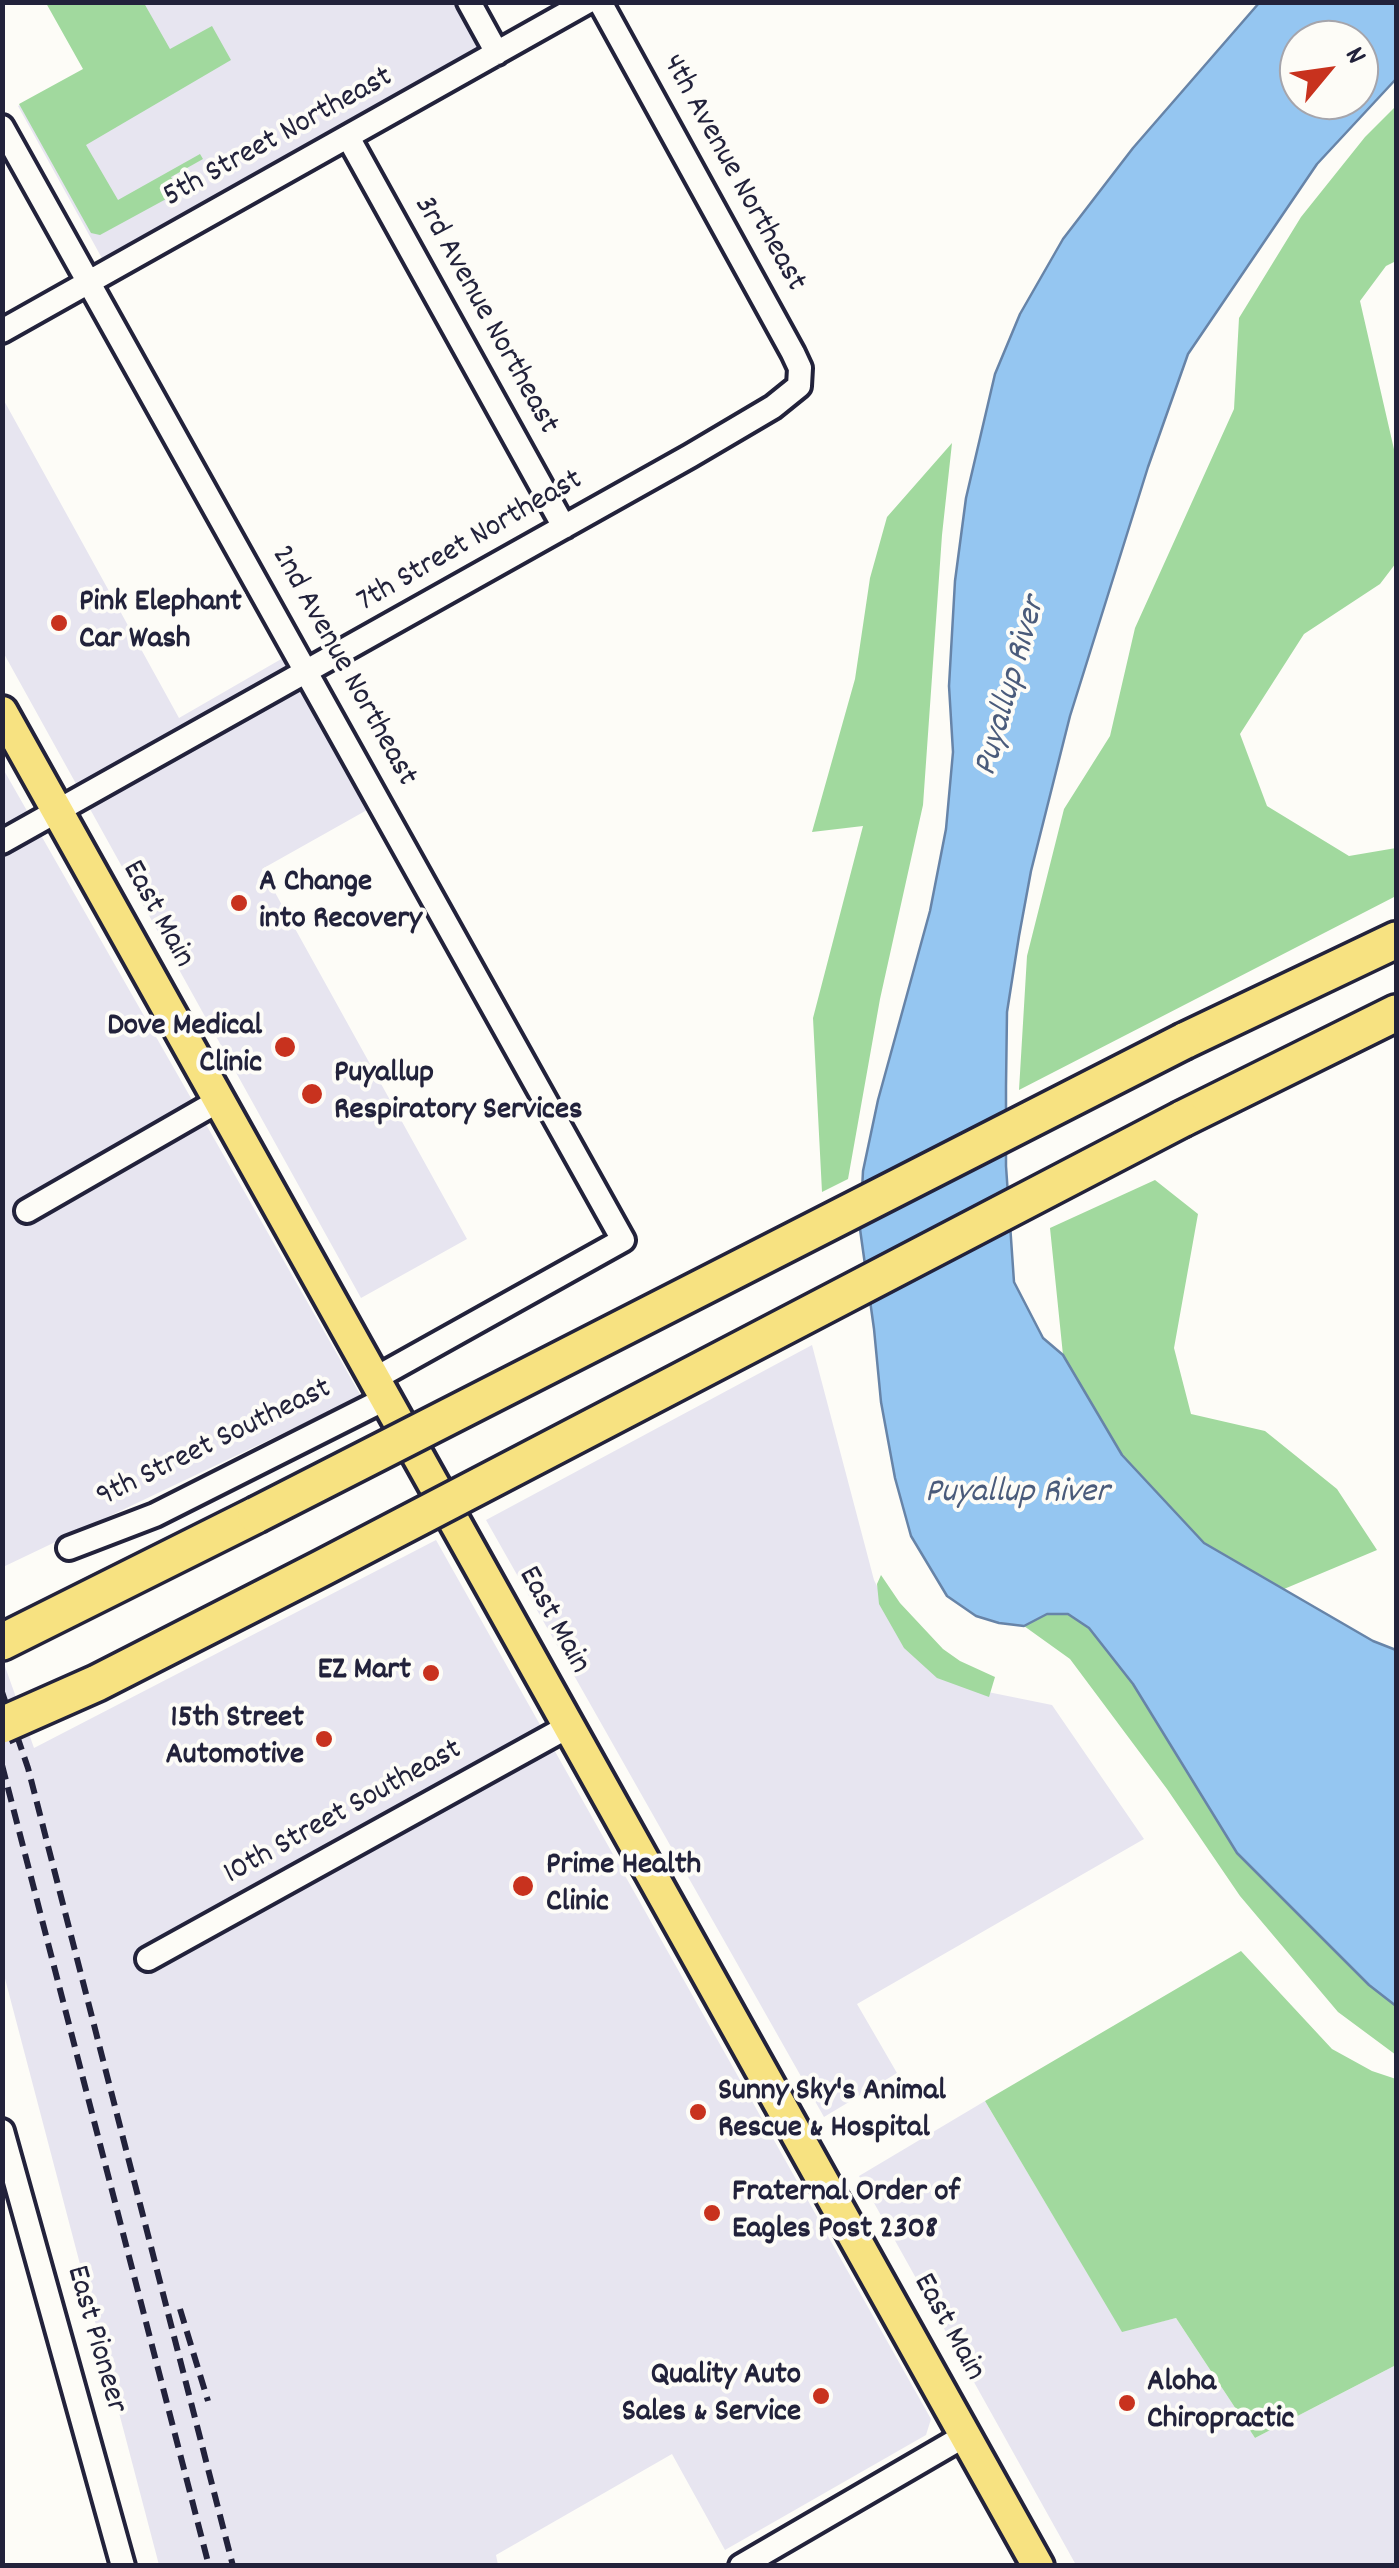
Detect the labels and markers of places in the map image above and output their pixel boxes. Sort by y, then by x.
place label: Pink Elephant Car Wash [79,586,242,661]
marker: Pink Elephant Car Wash [48,612,70,634]
place label: A Change into Recovery [259,866,422,941]
marker: A Change into Recovery [228,892,250,914]
place label: Dove Medical Clinic [107,1010,262,1085]
marker: Dove Medical Clinic [272,1034,298,1060]
place label: Puyallup Respiratory Services [334,1057,583,1132]
marker: Puyallup Respiratory Services [299,1081,325,1107]
place label: EZ Mart [318,1654,411,1692]
marker: EZ Mart [420,1662,442,1684]
place label: 15th Street Automotive [165,1702,304,1777]
marker: 15th Street Automotive [313,1728,335,1750]
place label: Prime Health Clinic [546,1849,701,1924]
marker: Prime Health Clinic [510,1873,536,1899]
place label: Sunny Sky's Animal Rescue & Hospital [718,2075,946,2150]
marker: Sunny Sky's Animal Rescue & Hospital [687,2101,709,2123]
place label: Fraternal Order of Eagles Post 2308 [732,2176,960,2251]
marker: Fraternal Order of Eagles Post 2308 [701,2202,723,2224]
place label: Quality Auto Sales & Service [622,2359,801,2434]
place label: Aloha Chiropractic [1147,2366,1294,2441]
marker: Quality Auto Sales & Service [810,2385,832,2407]
marker: Aloha Chiropractic [1116,2392,1138,2414]

